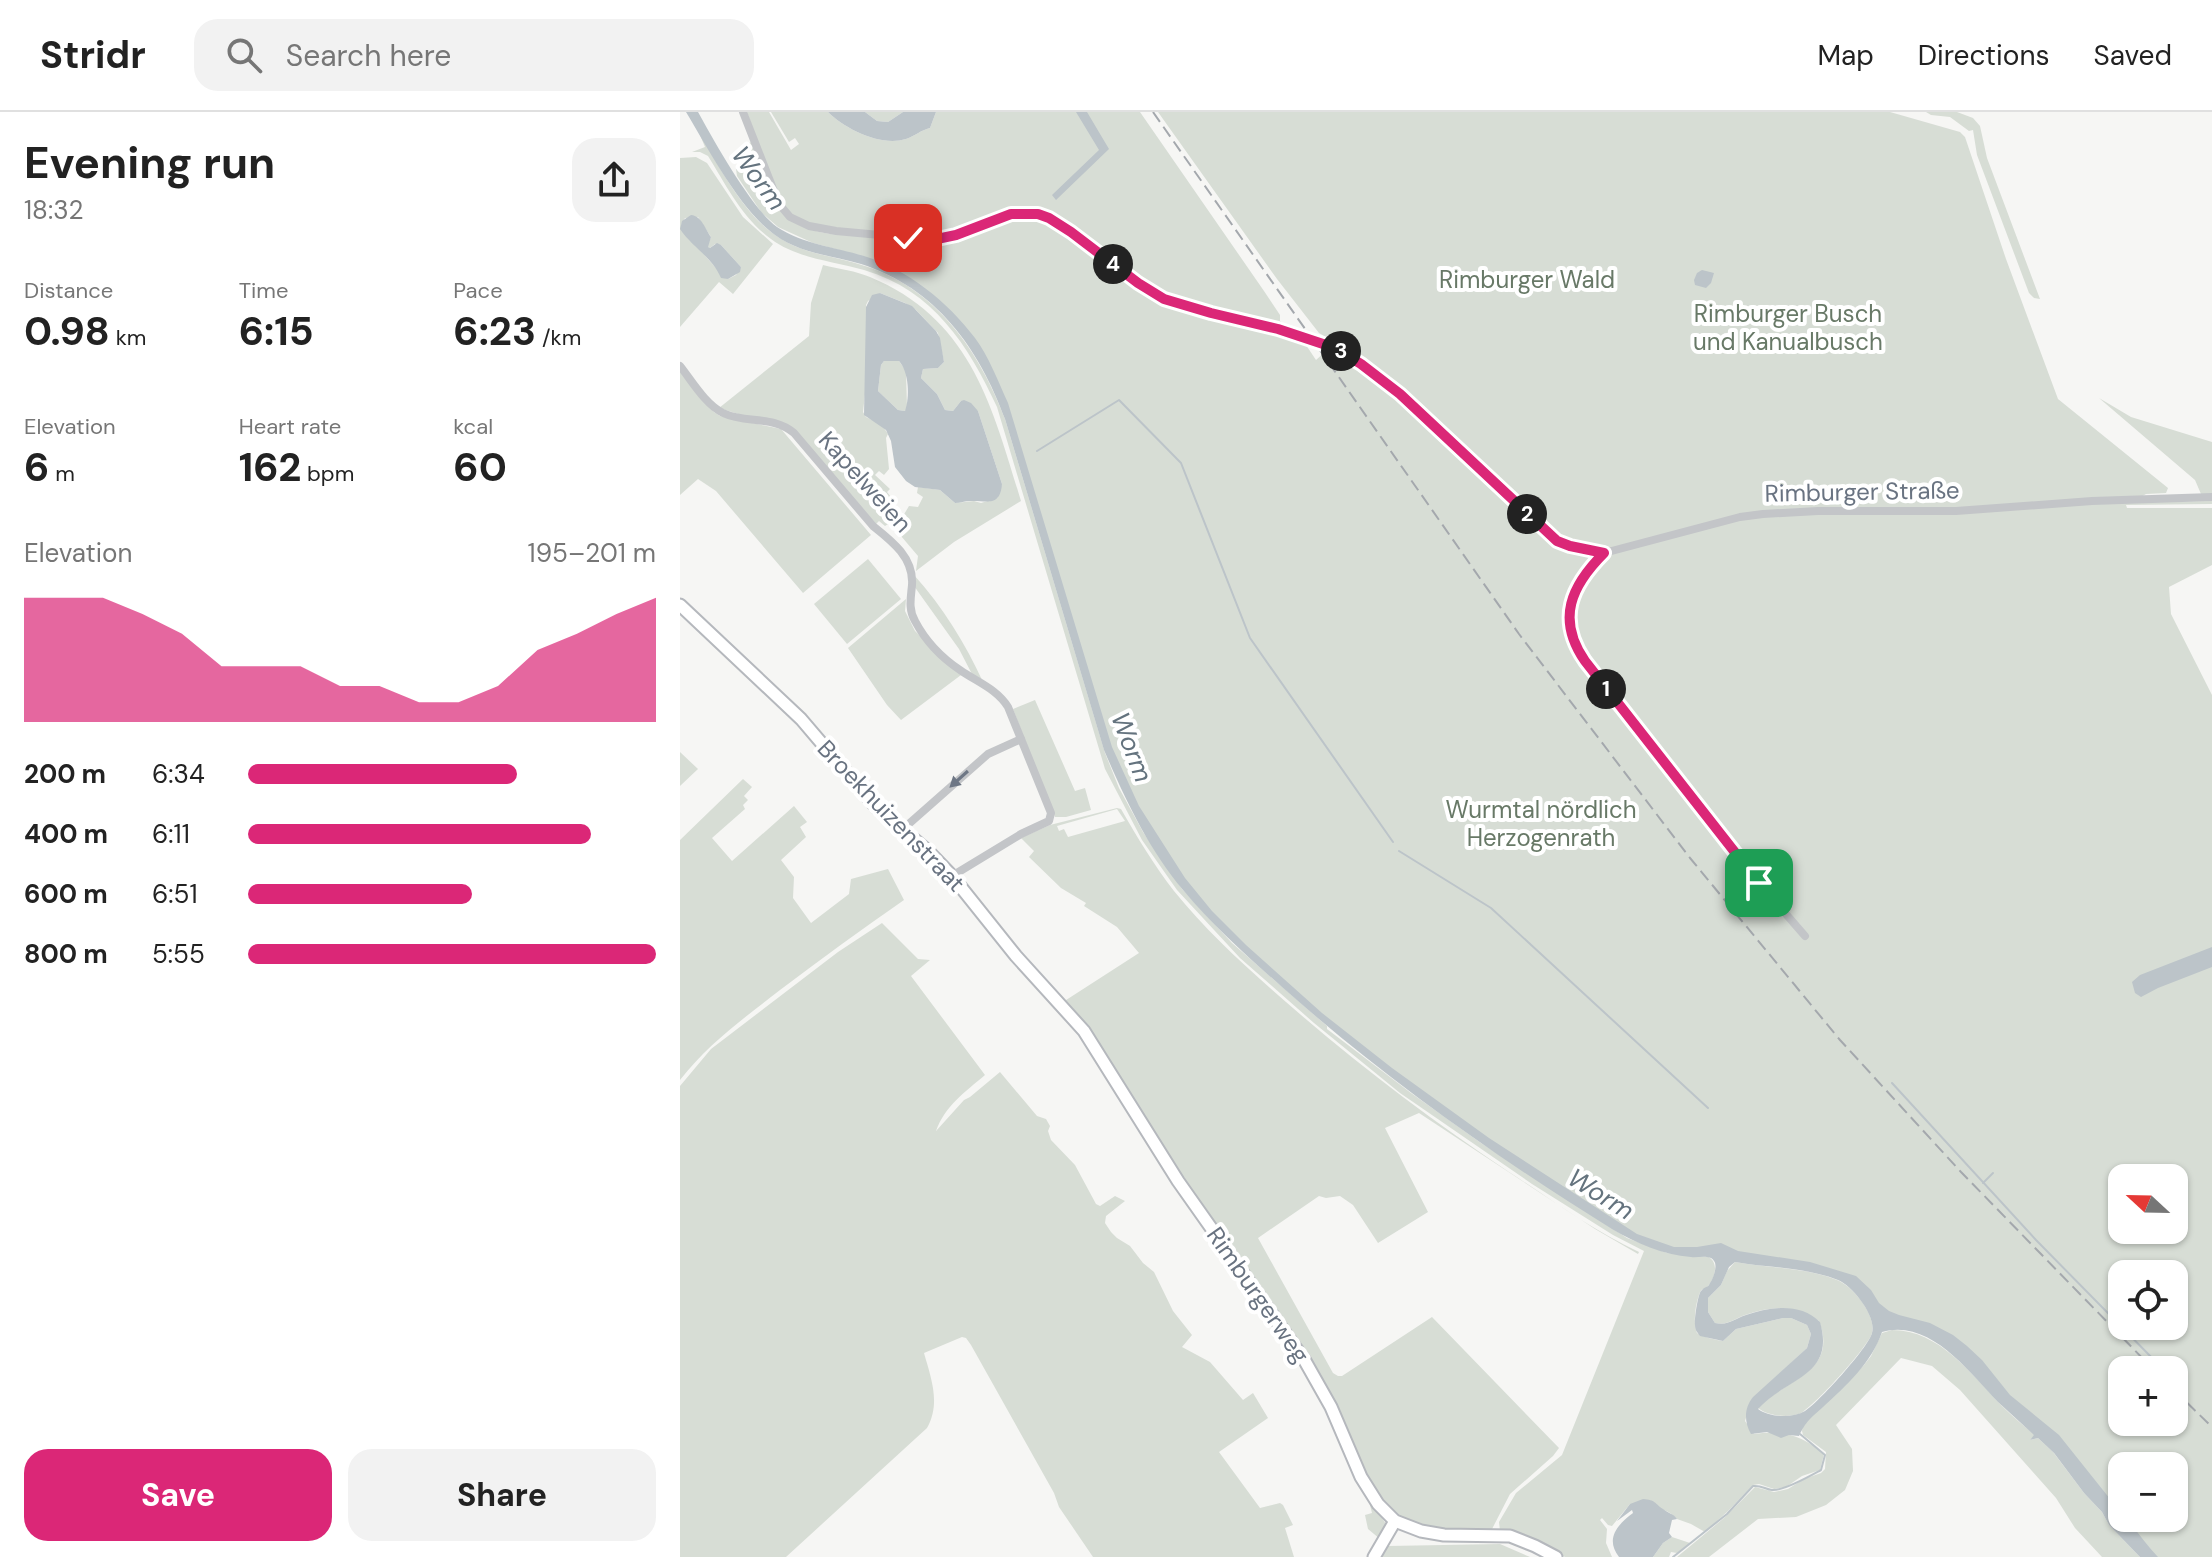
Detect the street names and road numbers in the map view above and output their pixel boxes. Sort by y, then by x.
street label: Kapelweien [812,425,919,539]
street label: Rimburger Straße [1764,474,1960,509]
street label: Broekhuizenstraat [811,733,972,898]
street label: Rimburgerweg [1200,1221,1317,1369]

